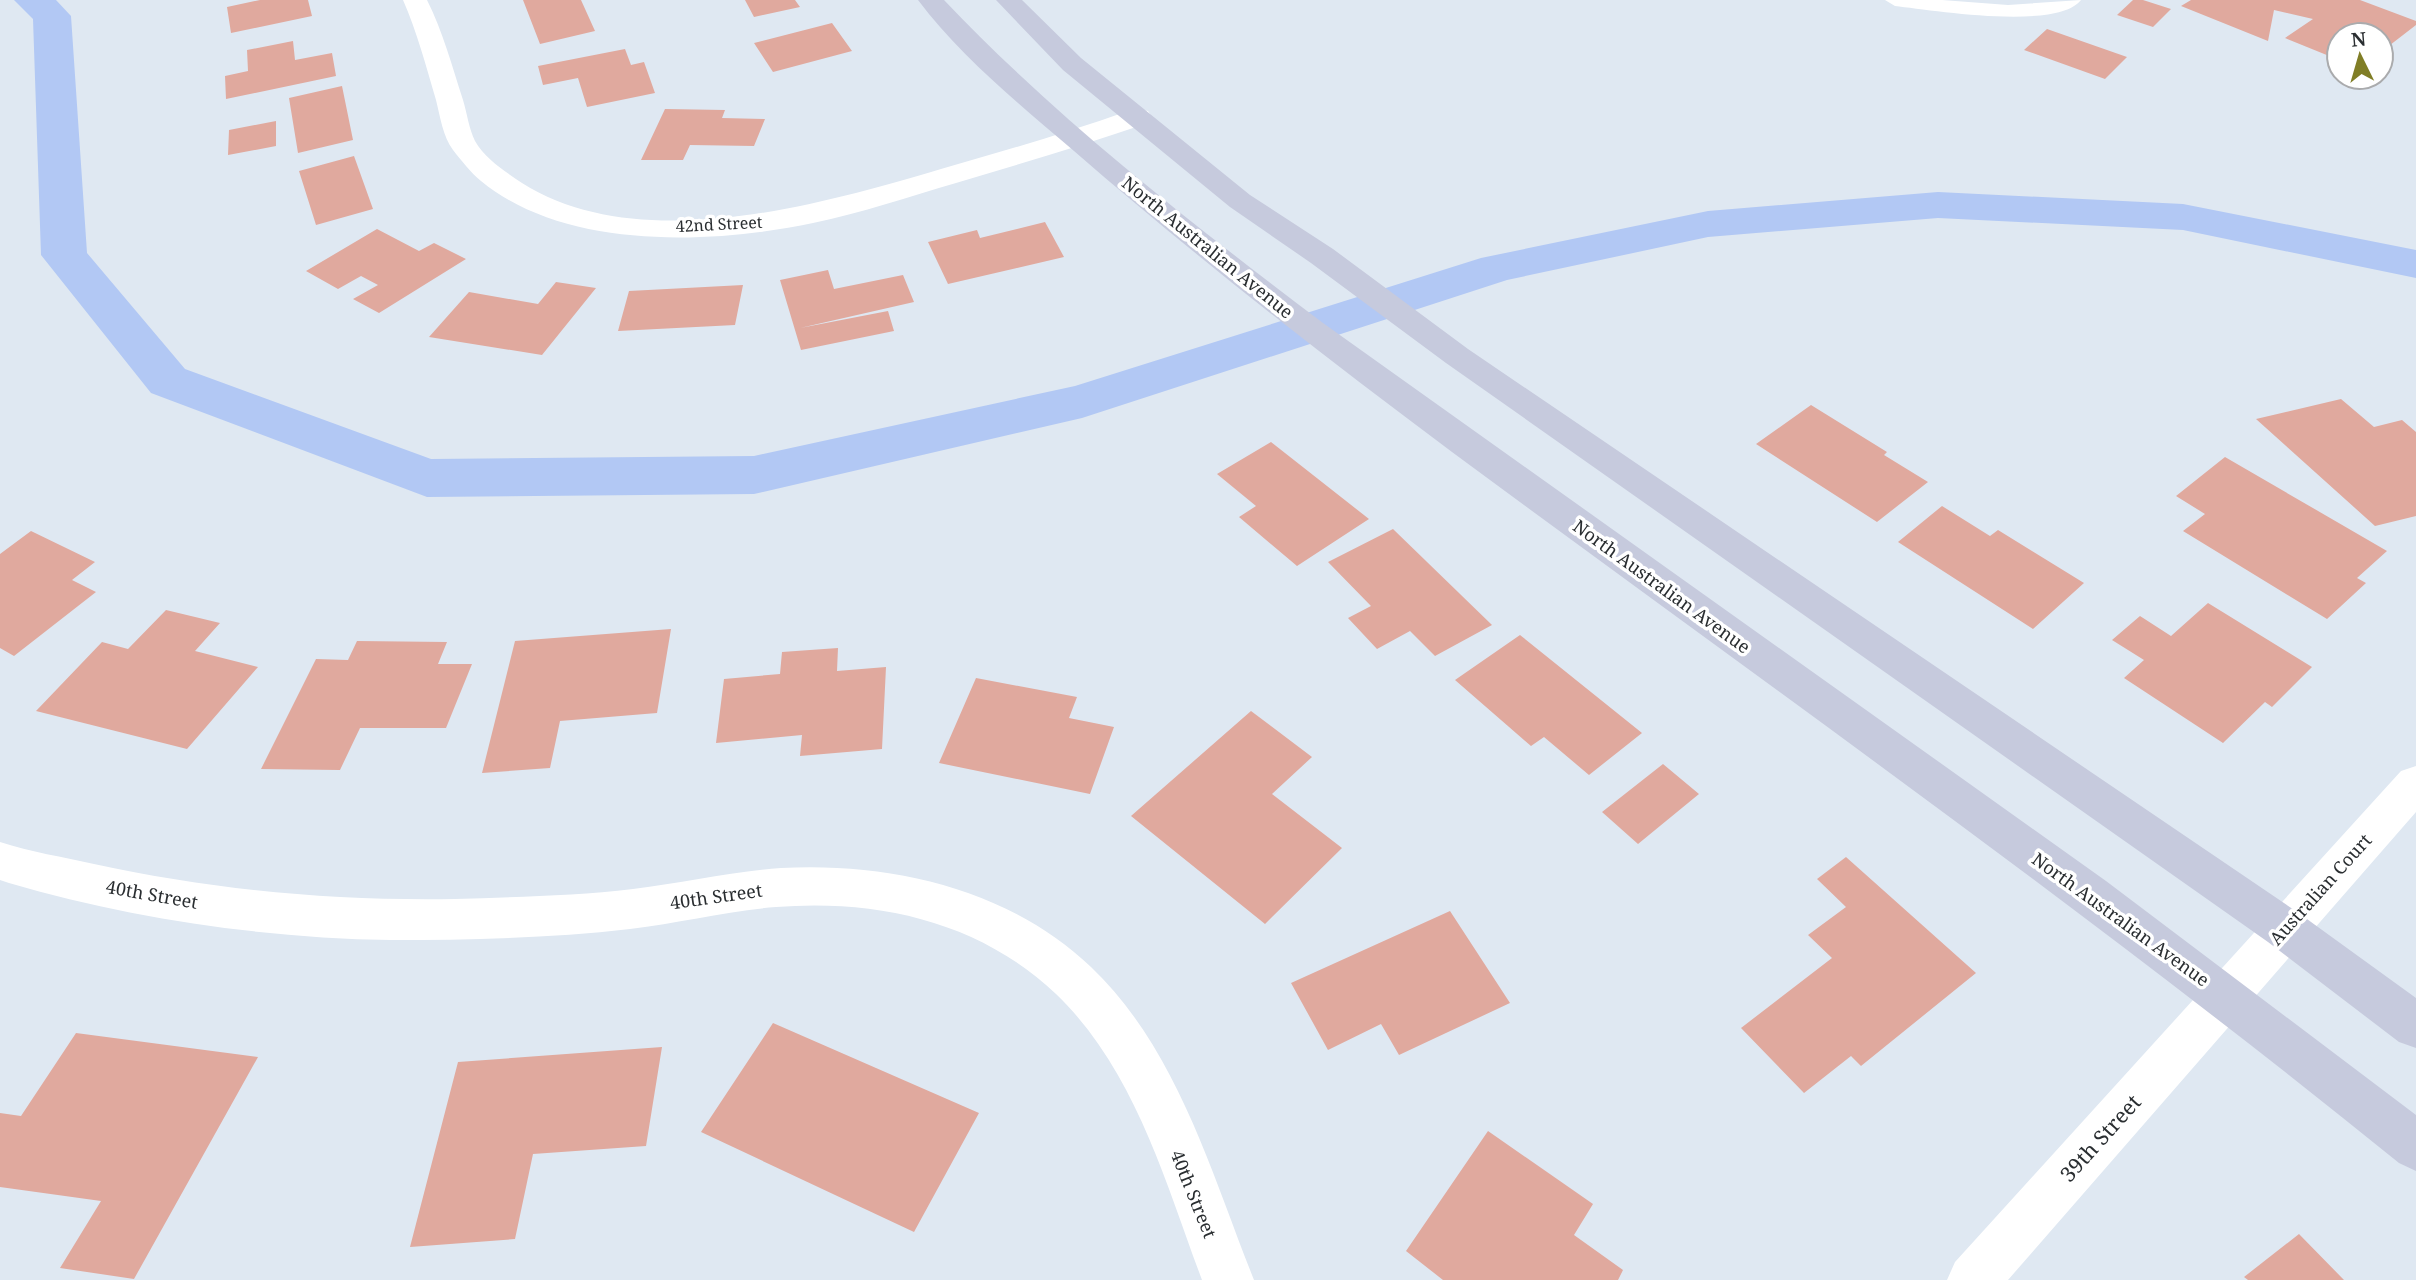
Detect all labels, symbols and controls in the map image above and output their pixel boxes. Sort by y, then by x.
north arrow [2325,21,2395,91]
text: N [2350,25,2367,53]
street label: North Australian Avenue [1117,170,1299,324]
street label: 42nd Street [675,211,763,237]
street label: North Australian Avenue [1569,514,1755,658]
street label: Australian Court [2264,828,2376,950]
street label: North Australian Avenue [2028,847,2214,991]
street label: 40th Street [104,874,200,914]
street label: 40th Street [668,878,764,914]
street label: 39th Street [2053,1088,2147,1188]
street label: 40th Street [1165,1146,1223,1242]

